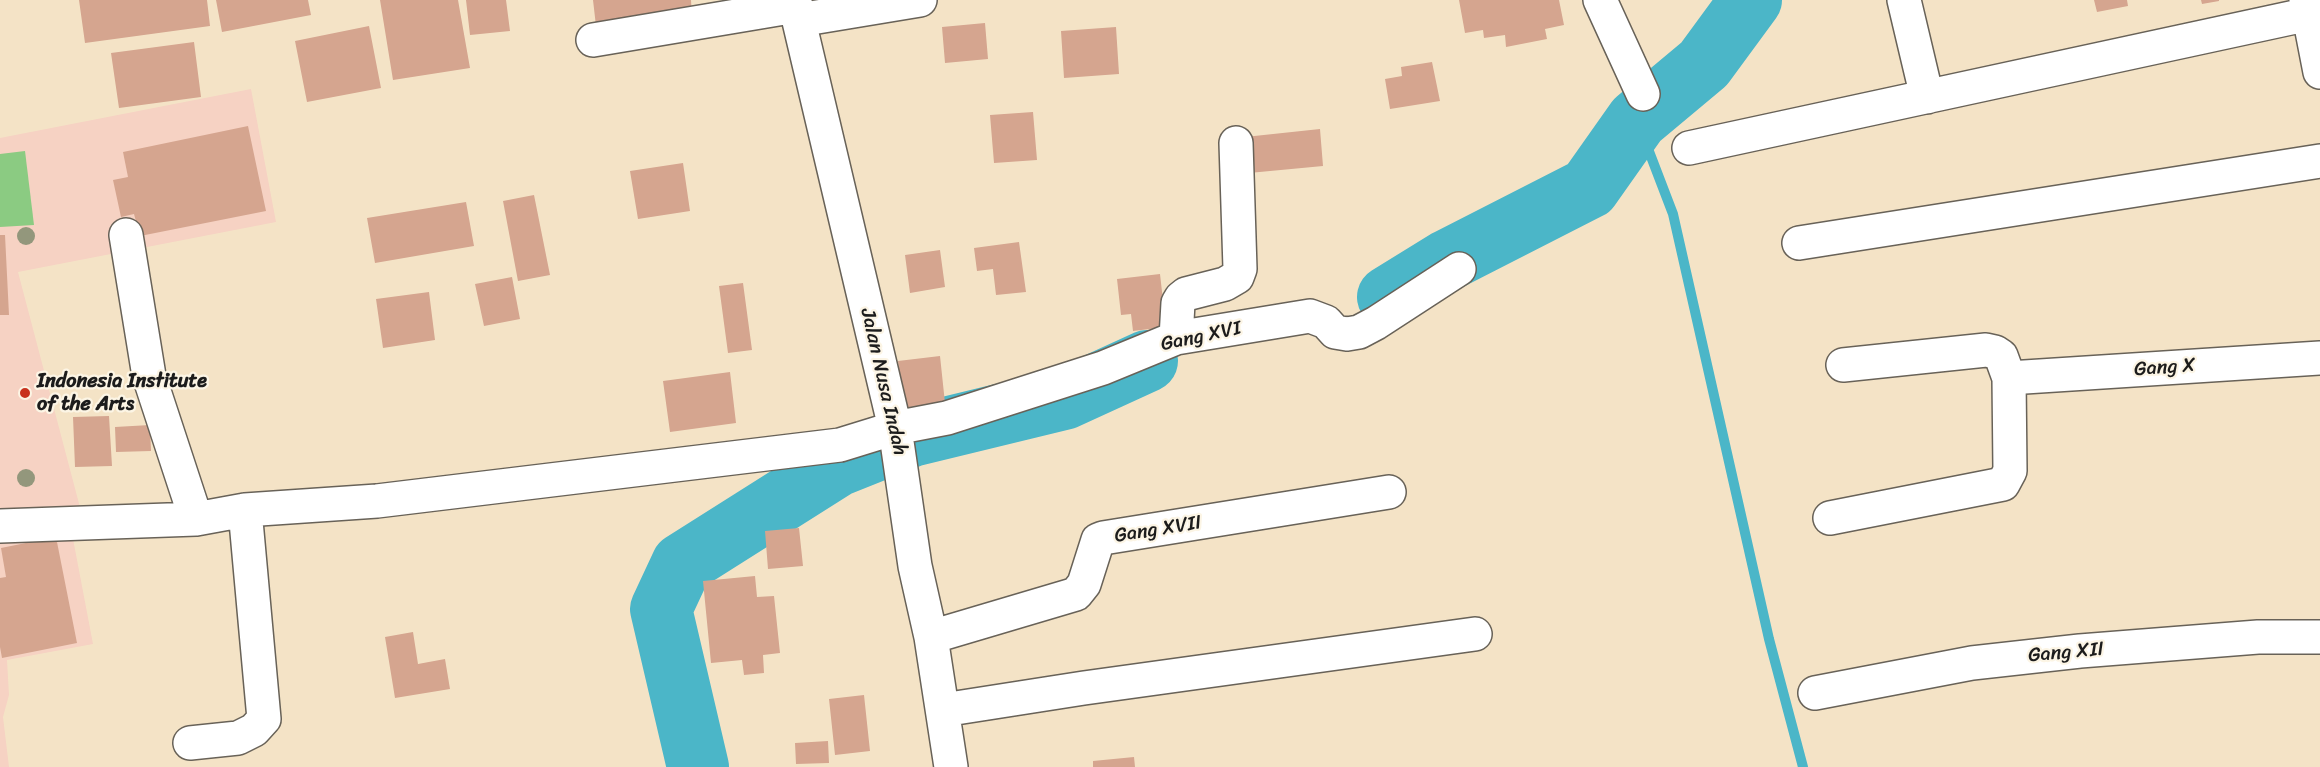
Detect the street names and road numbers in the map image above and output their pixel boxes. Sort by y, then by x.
street label: Jalan Nusa Indah [854,306,912,458]
street label: Gang XVI [1159,317,1243,357]
street label: Gang X [2133,354,2197,382]
street label: Gang XVII [1113,511,1203,549]
street label: Gang XII [2027,638,2105,668]

